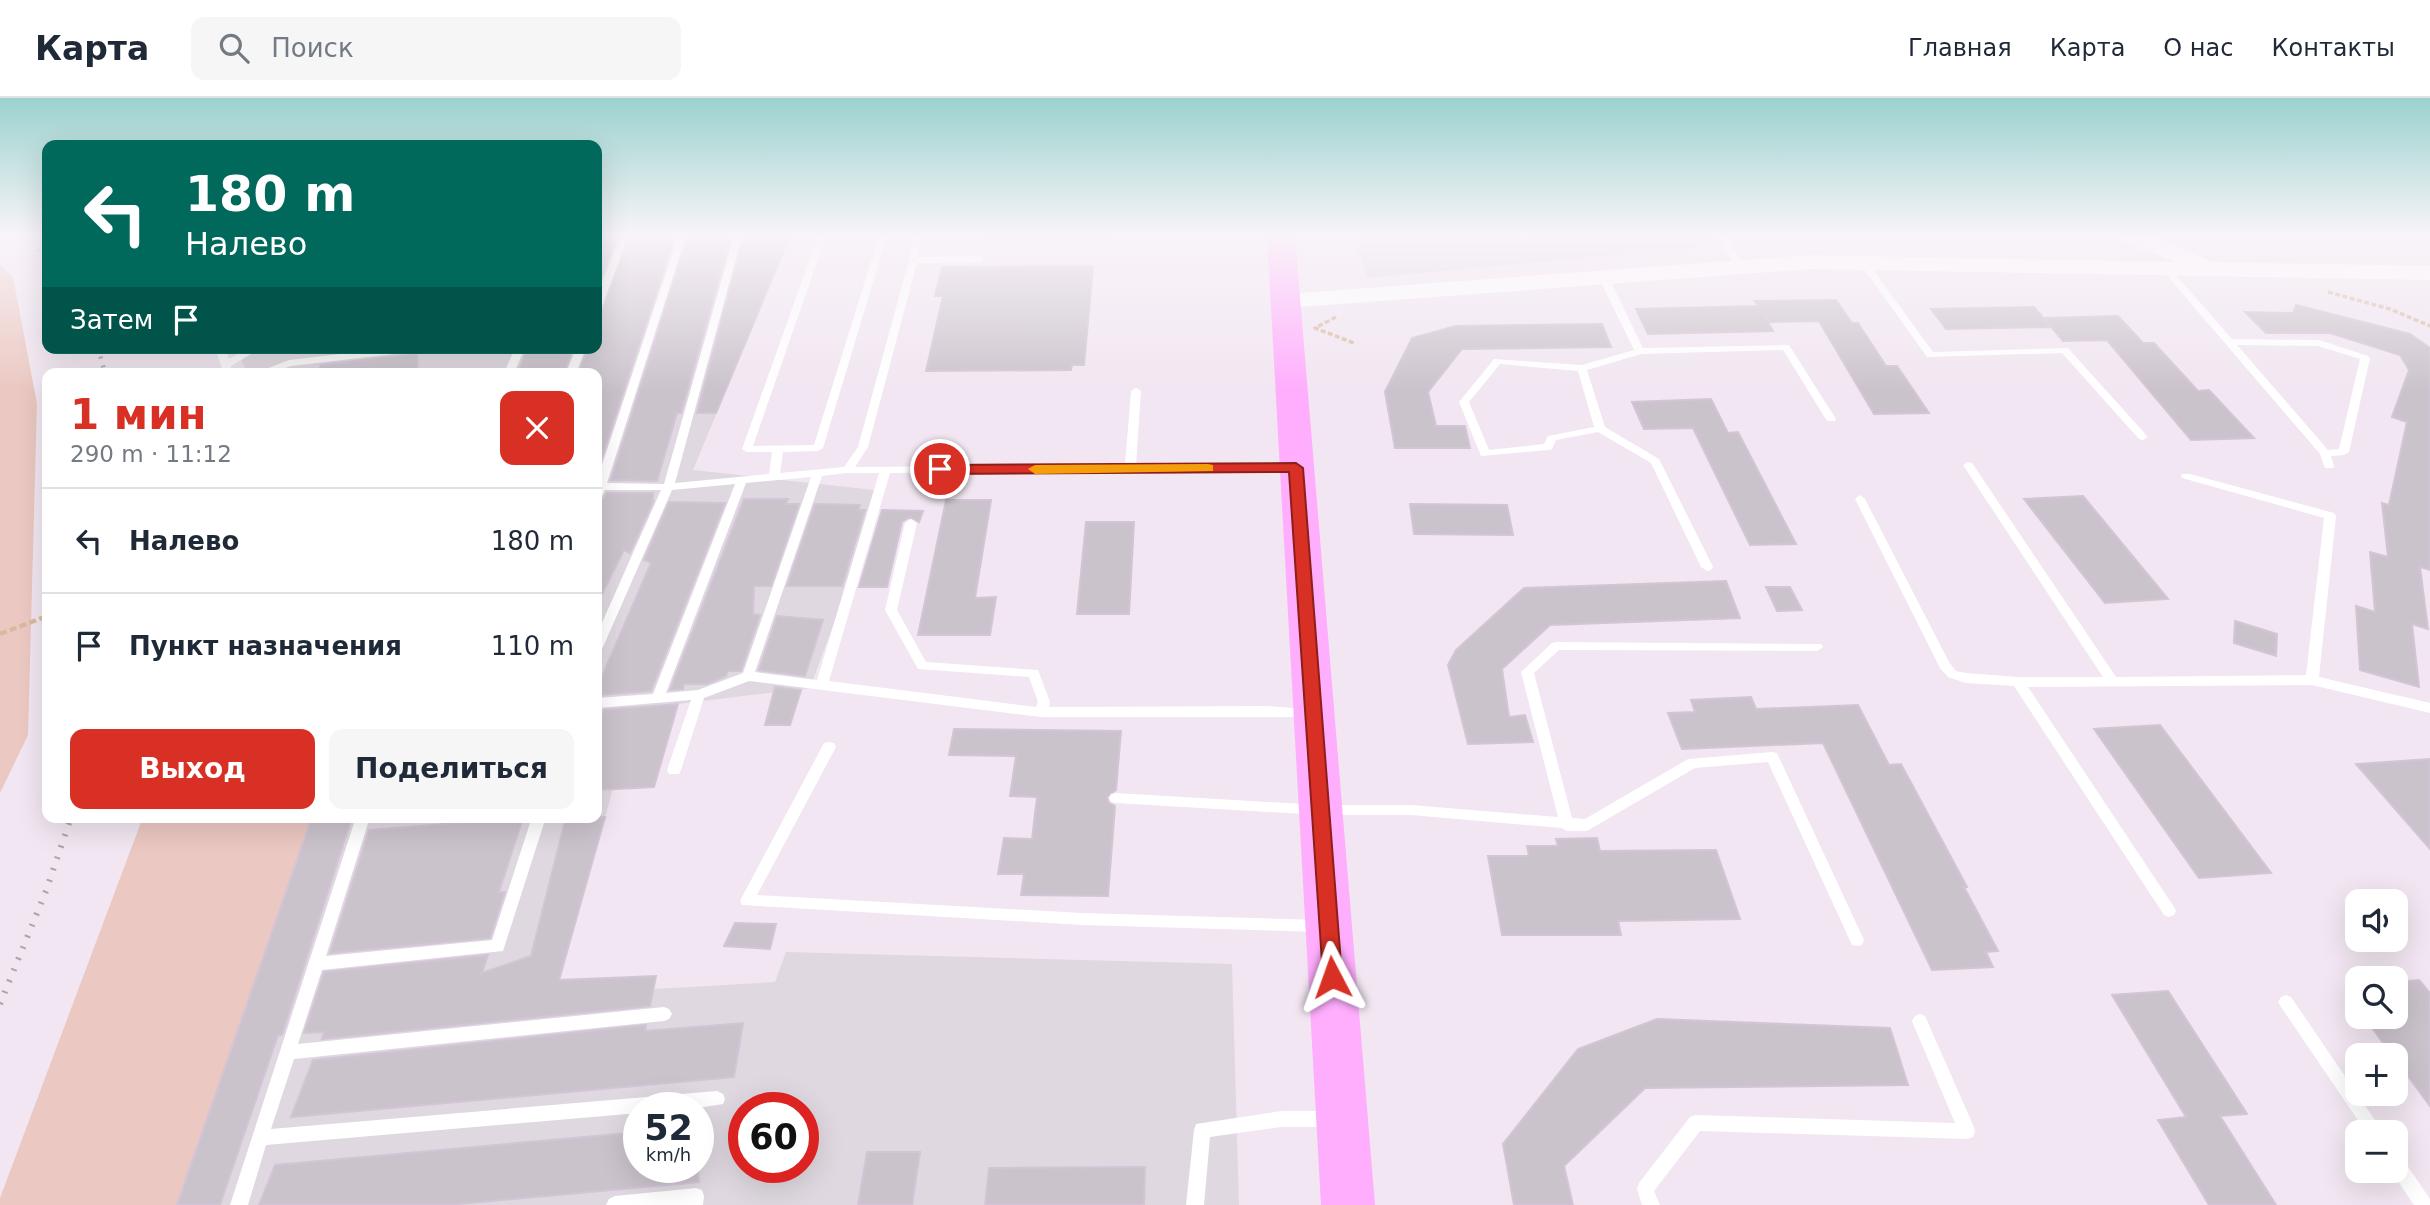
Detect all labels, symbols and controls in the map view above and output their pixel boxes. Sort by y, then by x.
search box [191,17,681,80]
text: Карта [35,29,149,68]
icon: search [215,29,253,67]
text: Поиск [271,33,354,63]
text: Главная [1908,34,2012,62]
text: Карта [2050,34,2125,62]
text: О нас [2163,34,2233,62]
text: Контакты [2271,34,2395,62]
text: 180 m [185,166,355,223]
icon: left [70,168,161,259]
text: Налево [185,225,307,263]
icon: arrive [167,301,205,339]
text: Затем [70,305,153,335]
text: 1 мин [70,390,207,439]
button: close [500,391,574,465]
pin [910,439,970,499]
text: 290 m · 11:12 [70,441,232,467]
icon: arrive [921,450,959,488]
icon: left [70,522,108,560]
text: Налево [129,526,239,556]
text: 180 m [491,526,574,556]
icon: arrive [70,627,108,665]
text: Пункт назначения [129,631,402,661]
text: 110 m [491,631,574,661]
button: Выход [70,729,315,809]
button: Поделиться [329,729,574,809]
map controls [2345,889,2408,1183]
button: sound [2345,889,2408,952]
position arrow [1295,940,1369,1014]
button: search [2345,966,2408,1029]
button: + [2345,1043,2408,1106]
speed limit sign: 60 [728,1092,819,1183]
text: 52 [644,1108,693,1148]
button: − [2345,1120,2408,1183]
text: km/h [646,1144,691,1165]

